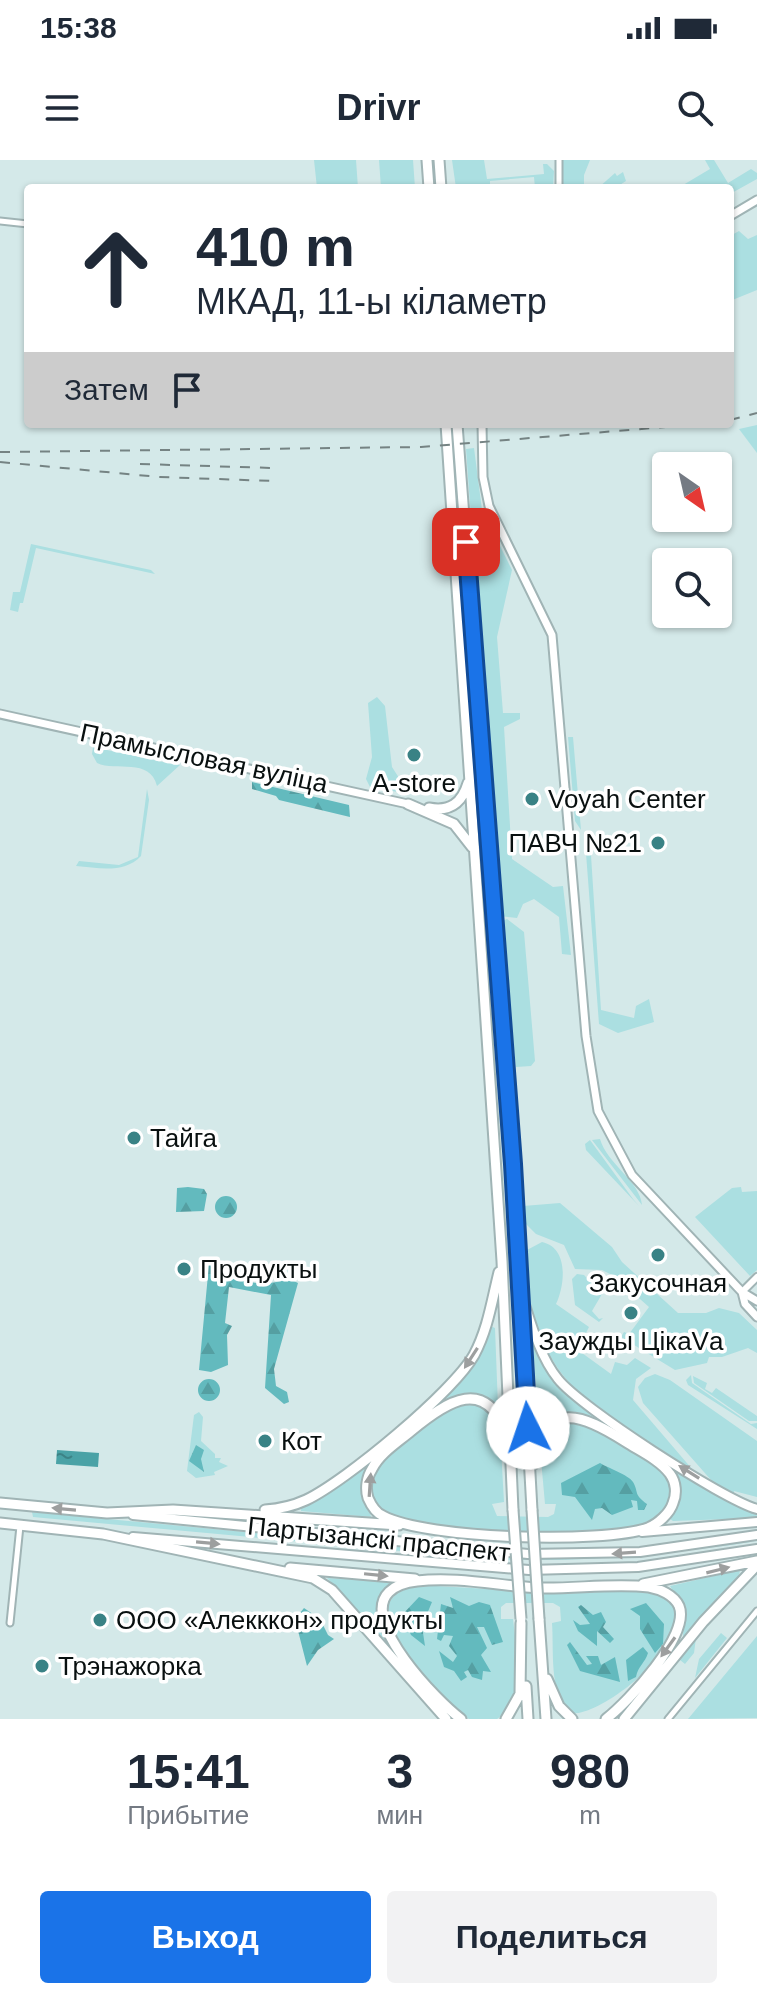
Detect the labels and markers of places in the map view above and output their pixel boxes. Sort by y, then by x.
pin [432,508,500,576]
marker: А-store [405,746,423,764]
place label: А-store [372,768,456,798]
place label: Voyah Center [548,784,706,814]
marker: Voyah Center [523,790,541,808]
place label: ПАВЧ №21 [508,828,642,858]
marker: ПАВЧ №21 [649,834,667,852]
place label: Тайга [150,1123,218,1153]
marker: Тайга [125,1129,143,1147]
marker: Закусочная [649,1246,667,1264]
place label: Продукты [200,1254,317,1284]
marker: Продукты [175,1260,193,1278]
place label: Закусочная [589,1268,727,1298]
marker: Заужды ЦікаVа [622,1304,640,1322]
place label: Заужды ЦікаVа [539,1326,724,1356]
place label: Кот [281,1426,322,1456]
marker: Кот [256,1432,274,1450]
place label: ООО «Алекккон» продукты [116,1605,443,1635]
marker: ООО «Алекккон» продукты [91,1611,109,1629]
place label: Трэнажорка [58,1651,202,1681]
marker: Трэнажорка [33,1657,51,1675]

